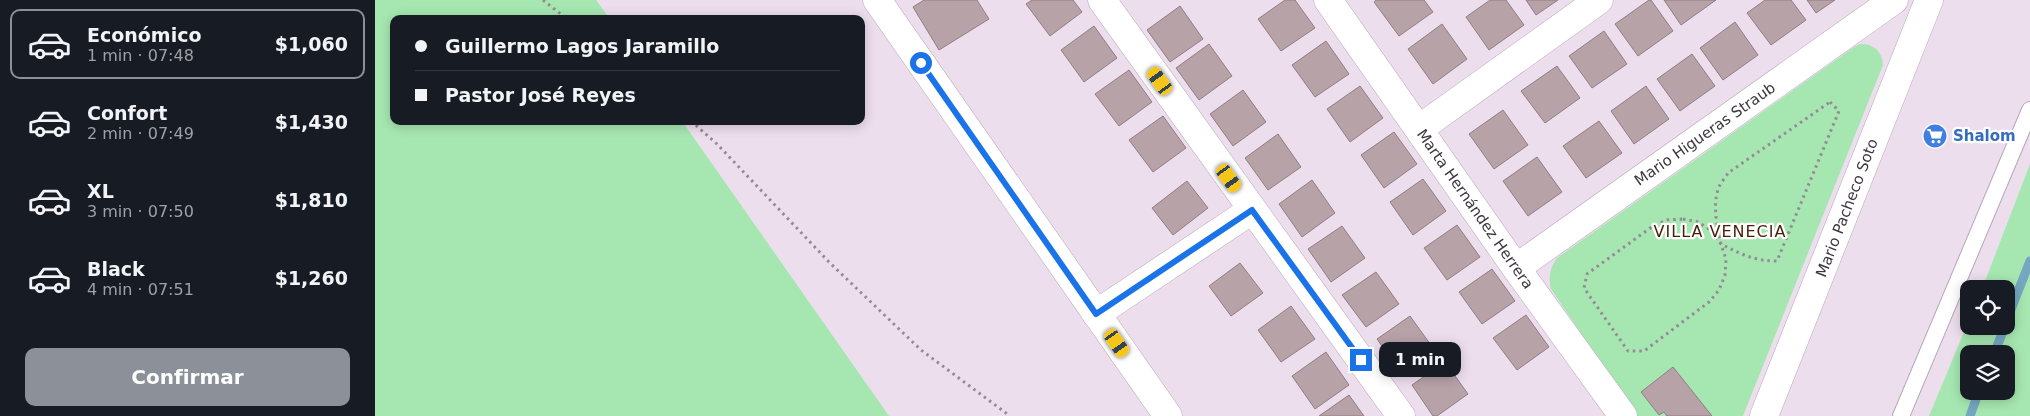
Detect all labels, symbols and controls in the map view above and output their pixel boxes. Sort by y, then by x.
icon: car [27,22,72,67]
text: Económico [87,24,202,46]
text: $1,060 [275,33,348,55]
text: Guillermo Lagos Jaramillo [445,35,719,57]
text: 1 min · 07:48 [87,46,194,65]
route start [910,52,932,74]
car [1145,64,1174,98]
street label: Mario Higueras Straub [1631,78,1779,190]
text: Pastor José Reyes [445,84,636,106]
icon: car [27,100,72,145]
text: Confort [87,102,167,124]
text: $1,430 [275,111,348,133]
supermarket icon: Shalom [1922,123,1948,149]
text: 2 min · 07:49 [87,124,194,143]
street label: Marta Hernández Herrera [1413,126,1537,292]
place label: Shalom [1953,127,2016,145]
street label: Mario Pacheco Soto [1812,136,1882,280]
car [1214,161,1243,195]
icon: car [27,178,72,223]
text: XL [87,180,114,202]
text: $1,810 [275,189,348,211]
text: 3 min · 07:50 [87,202,194,221]
district label: VILLA VENECIA [1654,222,1786,241]
icon: car [27,256,72,301]
text: Black [87,258,145,280]
text: $1,260 [275,267,348,289]
text: 4 min · 07:51 [87,280,194,299]
map controls [1960,280,2015,400]
button: locate [1960,280,2015,335]
car [1102,326,1131,360]
callout: 1 min [1379,342,1461,378]
button: layers [1960,345,2015,400]
button: Confirmar [25,348,350,406]
route end [1350,349,1372,371]
text: 1 min [1395,350,1445,369]

